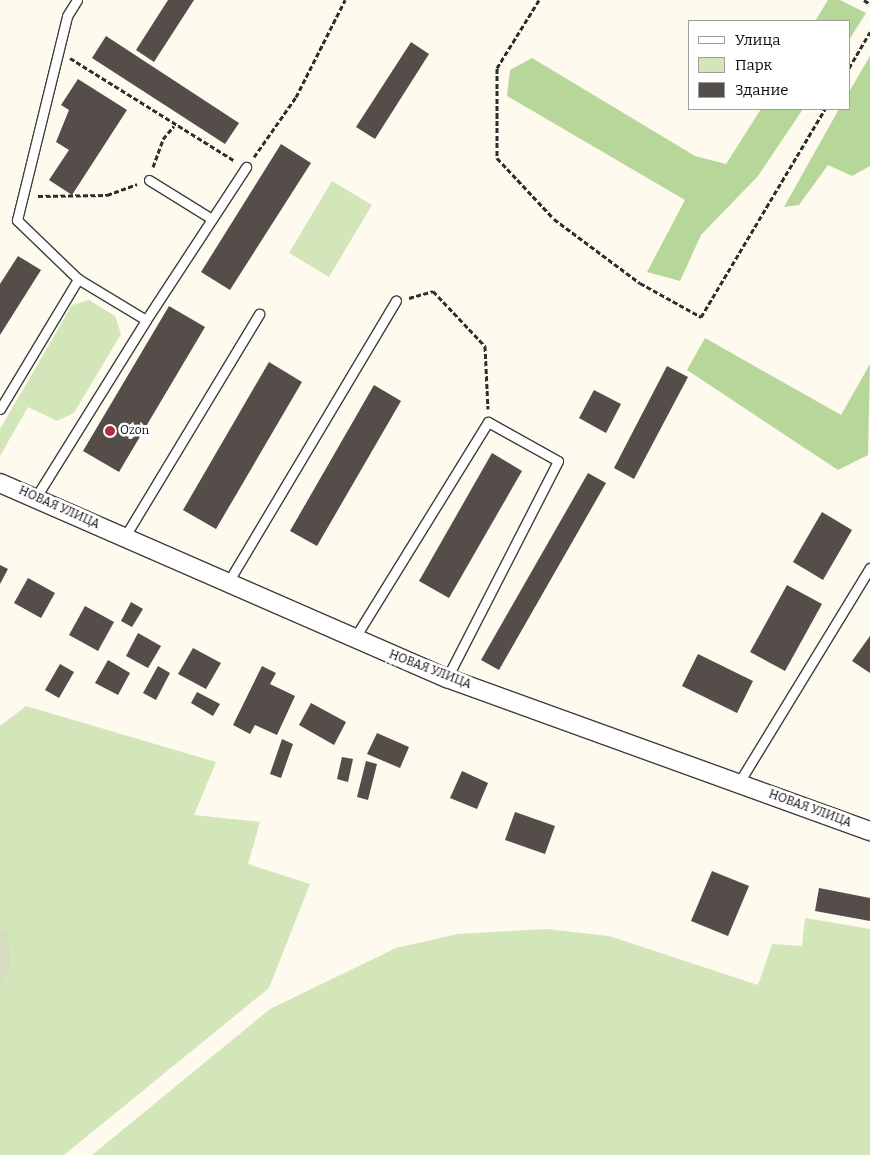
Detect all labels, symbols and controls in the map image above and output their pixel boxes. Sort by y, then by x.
legend [688,20,850,110]
text: Улица [735,31,781,49]
text: Парк [735,56,772,74]
text: Здание [735,81,789,99]
place label: Ozon [120,424,149,438]
marker: Ozon [104,425,116,437]
street label: НОВАЯ УЛИЦА [16,484,102,532]
street label: НОВАЯ УЛИЦА [387,648,473,692]
street label: НОВАЯ УЛИЦА [766,787,854,831]

